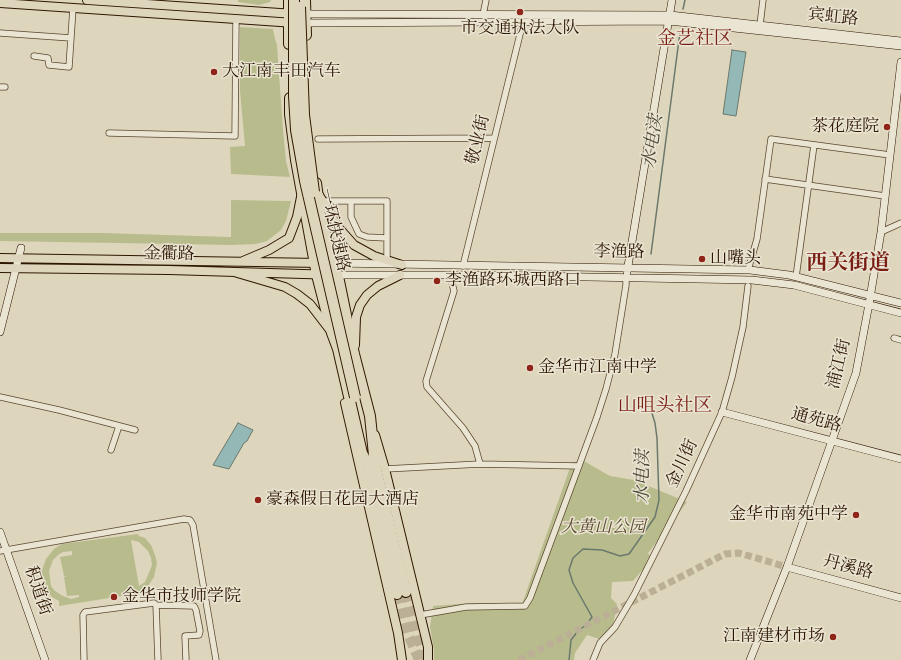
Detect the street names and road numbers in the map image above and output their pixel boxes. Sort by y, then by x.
street label: 宾虹路 [807,5,859,31]
street label: 敬业街 [463,113,495,167]
street label: 一环快速路 [314,186,352,274]
street label: 李渔路 [593,242,645,264]
street label: 金衢路 [143,244,195,266]
street label: 浦江街 [824,337,856,391]
street label: 通苑路 [789,405,843,437]
street label: 金川街 [663,437,703,491]
street label: 丹溪路 [821,552,875,584]
street label: 积道街 [19,564,55,618]

